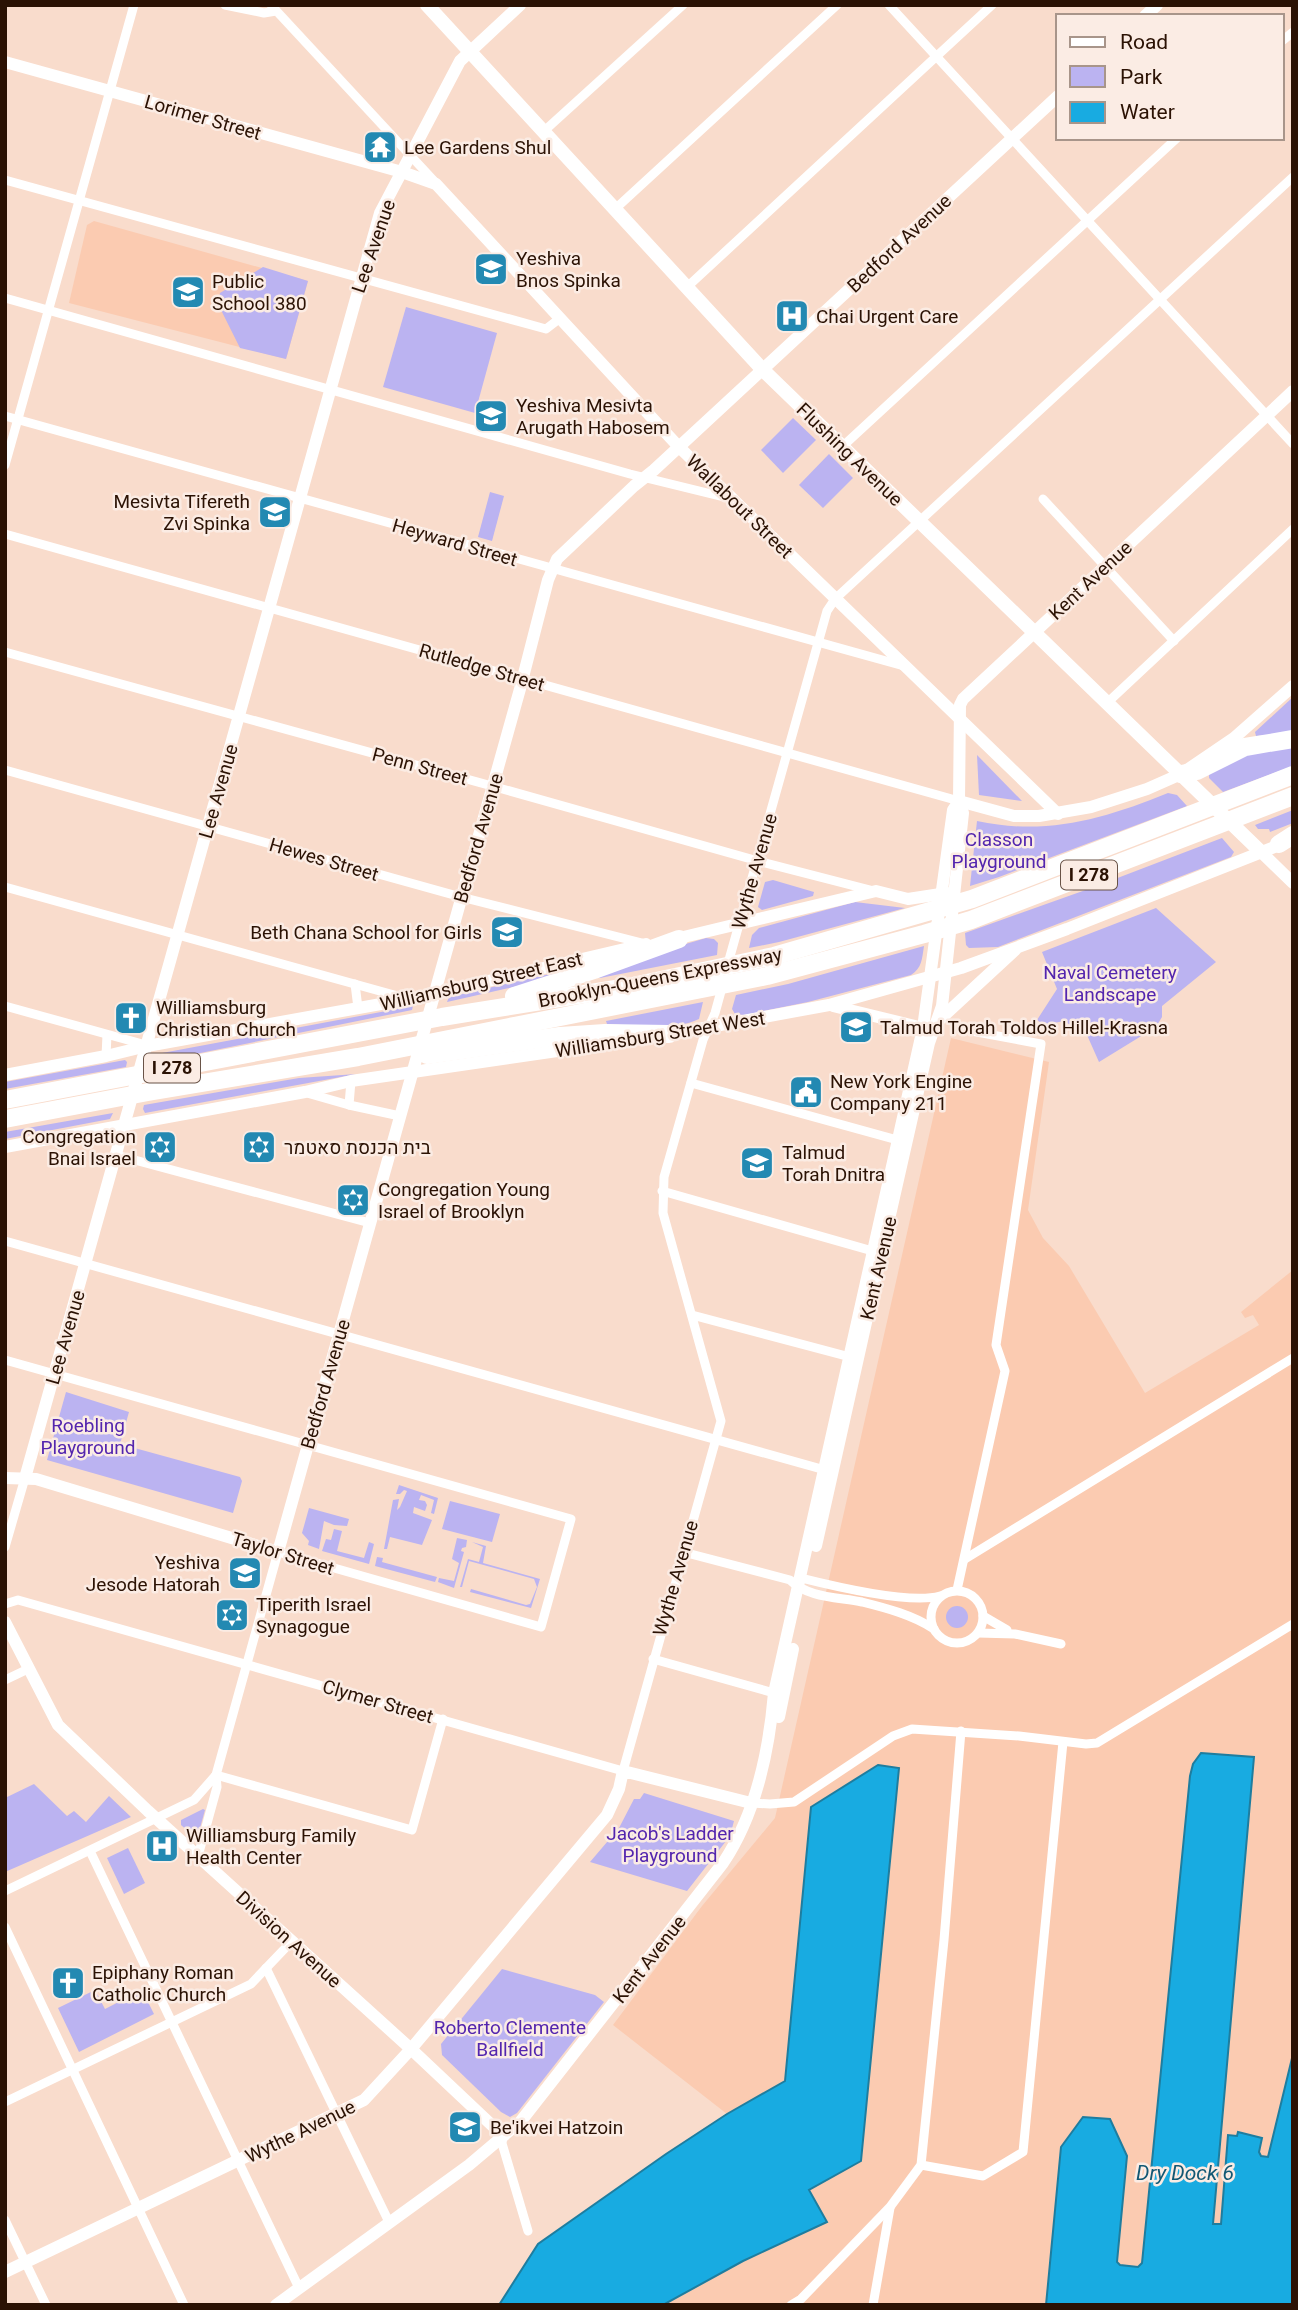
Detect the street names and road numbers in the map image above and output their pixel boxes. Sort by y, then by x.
street label: Lorimer Street [142,90,264,145]
street label: Bedford Avenue [843,189,956,297]
street label: Lee Avenue [347,196,400,296]
street label: Flushing Avenue [792,398,907,511]
street label: Wallabout Street [681,450,798,563]
street label: Heyward Street [390,514,520,571]
street label: Kent Avenue [1044,536,1137,625]
street label: Rutledge Street [416,639,547,696]
street label: Lee Avenue [194,741,243,841]
street label: Penn Street [370,743,470,790]
street label: Bedford Avenue [449,771,508,906]
street label: Wythe Avenue [727,811,782,932]
street label: Hewes Street [267,833,381,886]
road number: I 278 [1061,860,1117,890]
street label: Brooklyn-Queens Expressway [536,943,784,1012]
street label: Williamsburg Street East [378,947,585,1016]
street label: Williamsburg Street West [553,1007,767,1062]
road number: I 278 [144,1054,200,1083]
street label: Kent Avenue [855,1214,902,1322]
street label: Lee Avenue [41,1287,90,1387]
street label: Bedford Avenue [296,1317,355,1452]
street label: Wythe Avenue [648,1518,703,1639]
street label: Taylor Street [229,1527,337,1580]
street label: Clymer Street [320,1675,436,1728]
street label: Division Avenue [231,1886,346,1993]
street label: Kent Avenue [608,1911,691,2008]
street label: Wythe Avenue [241,2095,359,2168]

